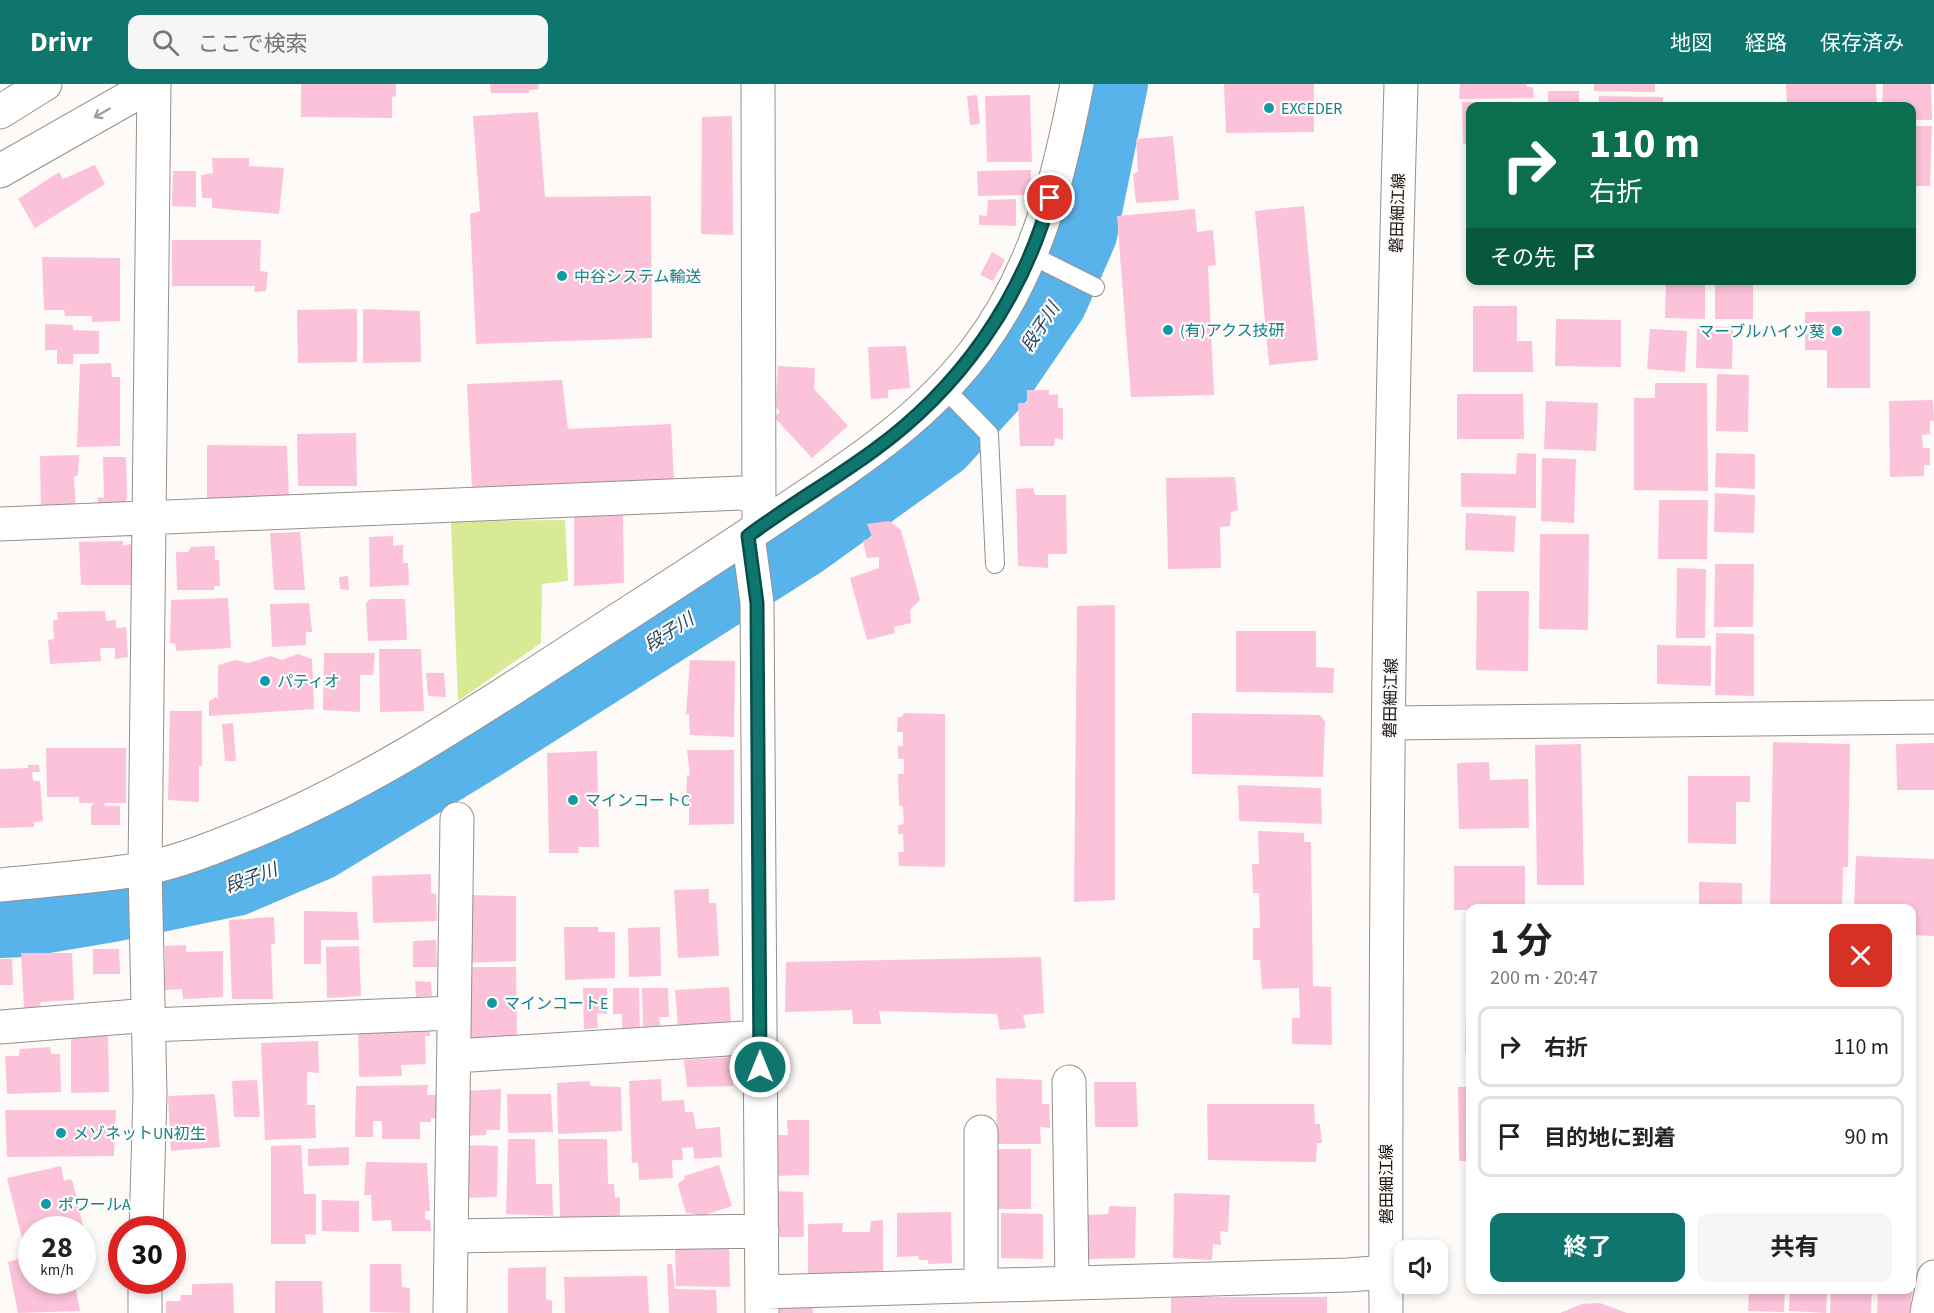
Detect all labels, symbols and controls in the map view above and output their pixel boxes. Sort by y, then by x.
search box [128,15,548,69]
text: Drivr [30,22,92,62]
icon: search [149,26,182,59]
text: ここで検索 [197,28,307,60]
text: 地図 [1670,28,1712,58]
text: 経路 [1745,28,1787,58]
text: 保存済み [1820,28,1904,58]
place label: EXCEDER [1281,98,1342,120]
marker: EXCEDER [1262,101,1276,115]
one-way arrow [94,108,112,119]
text: 110 m [1589,114,1700,174]
icon: right [1490,126,1568,204]
pin [1024,172,1075,223]
street label: 磐田細江線 [1386,173,1410,253]
text: 右折 [1589,173,1643,212]
icon: arrive [1033,181,1066,214]
icon: arrive [1568,240,1601,273]
text: その先 [1490,242,1556,274]
place label: 中谷システム輸送 [574,266,702,288]
marker: 中谷システム輸送 [555,269,569,283]
water label: 段子川 [1015,296,1067,357]
place label: (有)アクス技研 [1180,320,1284,342]
place label: マーブルハイツ葵 [1698,321,1825,343]
marker: (有)アクス技研 [1161,323,1175,337]
marker: マーブルハイツ葵 [1830,324,1844,338]
water label: 段子川 [640,606,700,657]
street label: 磐田細江線 [1379,658,1403,738]
place label: パティオ [277,671,340,693]
marker: パティオ [258,674,272,688]
place label: マインコートC [585,790,690,812]
marker: マインコートC [566,793,580,807]
water label: 段子川 [222,857,283,899]
text: 1 分 [1490,916,1552,967]
button: close [1829,924,1892,987]
text: 200 m · 20:47 [1490,964,1598,992]
place label: マインコートE [504,993,608,1015]
marker: マインコートE [485,996,499,1010]
icon: right [1493,1030,1526,1063]
text: 110 m [1834,1031,1889,1063]
text: 右折 [1544,1032,1588,1064]
position arrow [728,1035,792,1099]
icon: arrive [1493,1120,1526,1153]
text: 90 m [1844,1121,1889,1153]
text: 目的地に到着 [1544,1122,1676,1154]
place label: メゾネットUN初生 [73,1123,206,1145]
marker: メゾネットUN初生 [54,1126,68,1140]
street label: 磐田細江線 [1376,1144,1398,1224]
place label: ポワールA [58,1194,131,1216]
marker: ポワールA [39,1197,53,1211]
button: 終了 [1490,1213,1685,1282]
button: 共有 [1697,1213,1892,1282]
speed limit sign: 30 [108,1216,186,1294]
text: 28 [41,1226,73,1269]
map controls [1394,1240,1448,1294]
button: sound [1394,1240,1448,1294]
text: km/h [40,1260,74,1281]

